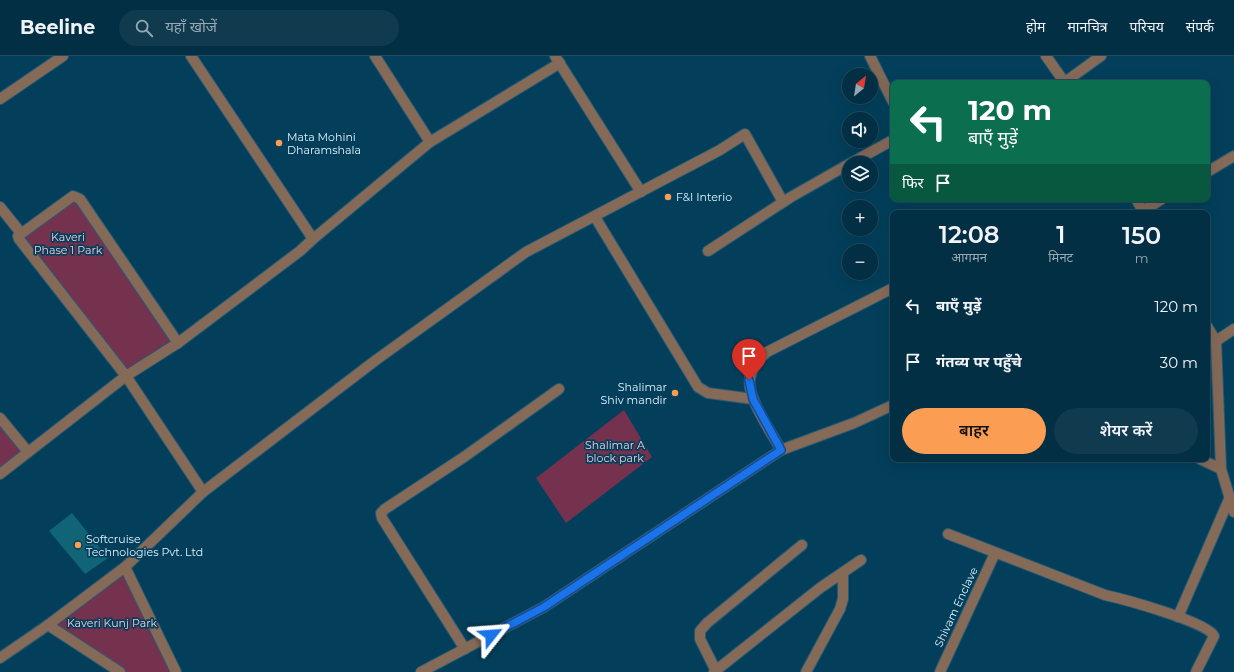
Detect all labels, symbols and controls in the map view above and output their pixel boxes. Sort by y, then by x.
search box [119,10,399,46]
text: Beeline [20,16,95,39]
icon: search [133,17,155,39]
text: यहाँ खोजें [165,17,217,36]
text: होम [1026,18,1045,36]
text: मानचित्र [1067,18,1108,36]
text: परिचय [1130,18,1164,36]
text: संपर्क [1186,18,1214,36]
north arrow [842,68,878,104]
map controls [842,68,878,280]
text: 120 m [968,93,1052,127]
icon: left [902,96,954,148]
button: sound [842,112,878,148]
text: बाएँ मुड़ें [968,127,1018,149]
place label: Mata Mohini Dharamshala [287,130,361,157]
marker: Mata Mohini Dharamshala [274,138,284,148]
button: layers [842,156,878,192]
icon: arrive [932,172,954,194]
text: फिर [902,173,924,192]
place label: F&I Interio [676,190,732,204]
marker: F&I Interio [663,192,673,202]
button: + [842,200,878,236]
text: 12:08 [939,220,1000,249]
text: 1 [1056,220,1065,249]
text: 150 [1122,221,1161,250]
park label: Kaveri Phase 1 Park [34,230,103,257]
button: − [842,244,878,280]
text: आगमन [951,249,987,265]
text: मिनट [1048,249,1073,265]
text: m [1135,250,1148,266]
icon: left [902,295,924,317]
text: बाएँ मुड़ें [936,296,981,315]
text: 120 m [1154,297,1198,316]
pin [732,339,766,380]
icon: arrive [738,345,760,367]
icon: arrive [902,351,924,373]
text: गंतव्य पर पहुँचे [936,352,1022,371]
text: 30 m [1160,353,1198,372]
place label: Shalimar Shiv mandir [601,380,667,407]
marker: Shalimar Shiv mandir [670,388,680,398]
button: बाहर [902,408,1046,454]
button: शेयर करें [1054,408,1198,454]
park label: Shalimar A block park [585,438,645,465]
place label: Softcruise Technologies Pvt. Ltd [86,532,203,559]
marker: Softcruise Technologies Pvt. Ltd [73,540,83,550]
street label: Shivam Enclave [931,564,981,649]
position arrow [470,614,512,656]
park label: Kaveri Kunj Park [67,616,157,630]

